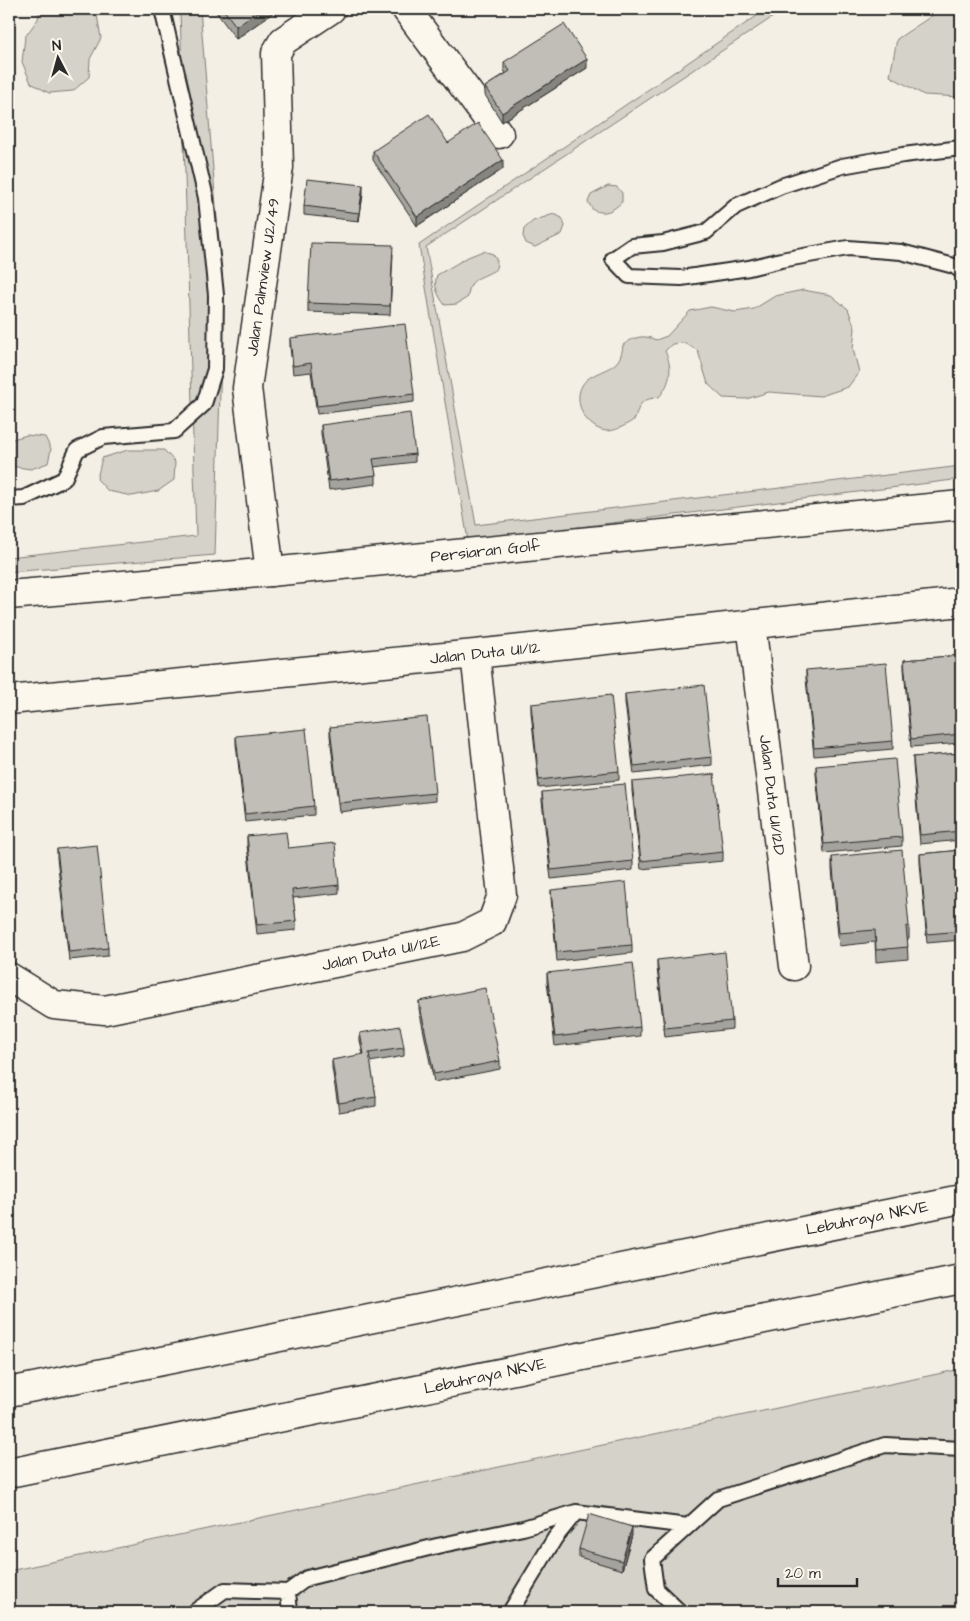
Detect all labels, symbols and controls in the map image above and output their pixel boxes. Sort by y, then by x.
north arrow [32,32,82,82]
text: N [51,36,62,56]
street label: Jalan Palmview U2/49 [241,197,285,357]
street label: Persiaran Golf [429,534,541,568]
street label: Jalan Duta U1/12 [429,636,541,670]
street label: Jalan Duta U1/12D [754,734,790,856]
street label: Jalan Duta U1/12E [320,930,443,976]
street label: Lebuhraya NKVE [804,1195,931,1242]
street label: Lebuhraya NKVE [422,1352,549,1401]
scale bar [778,1556,856,1588]
text: 20 m [785,1563,821,1584]

